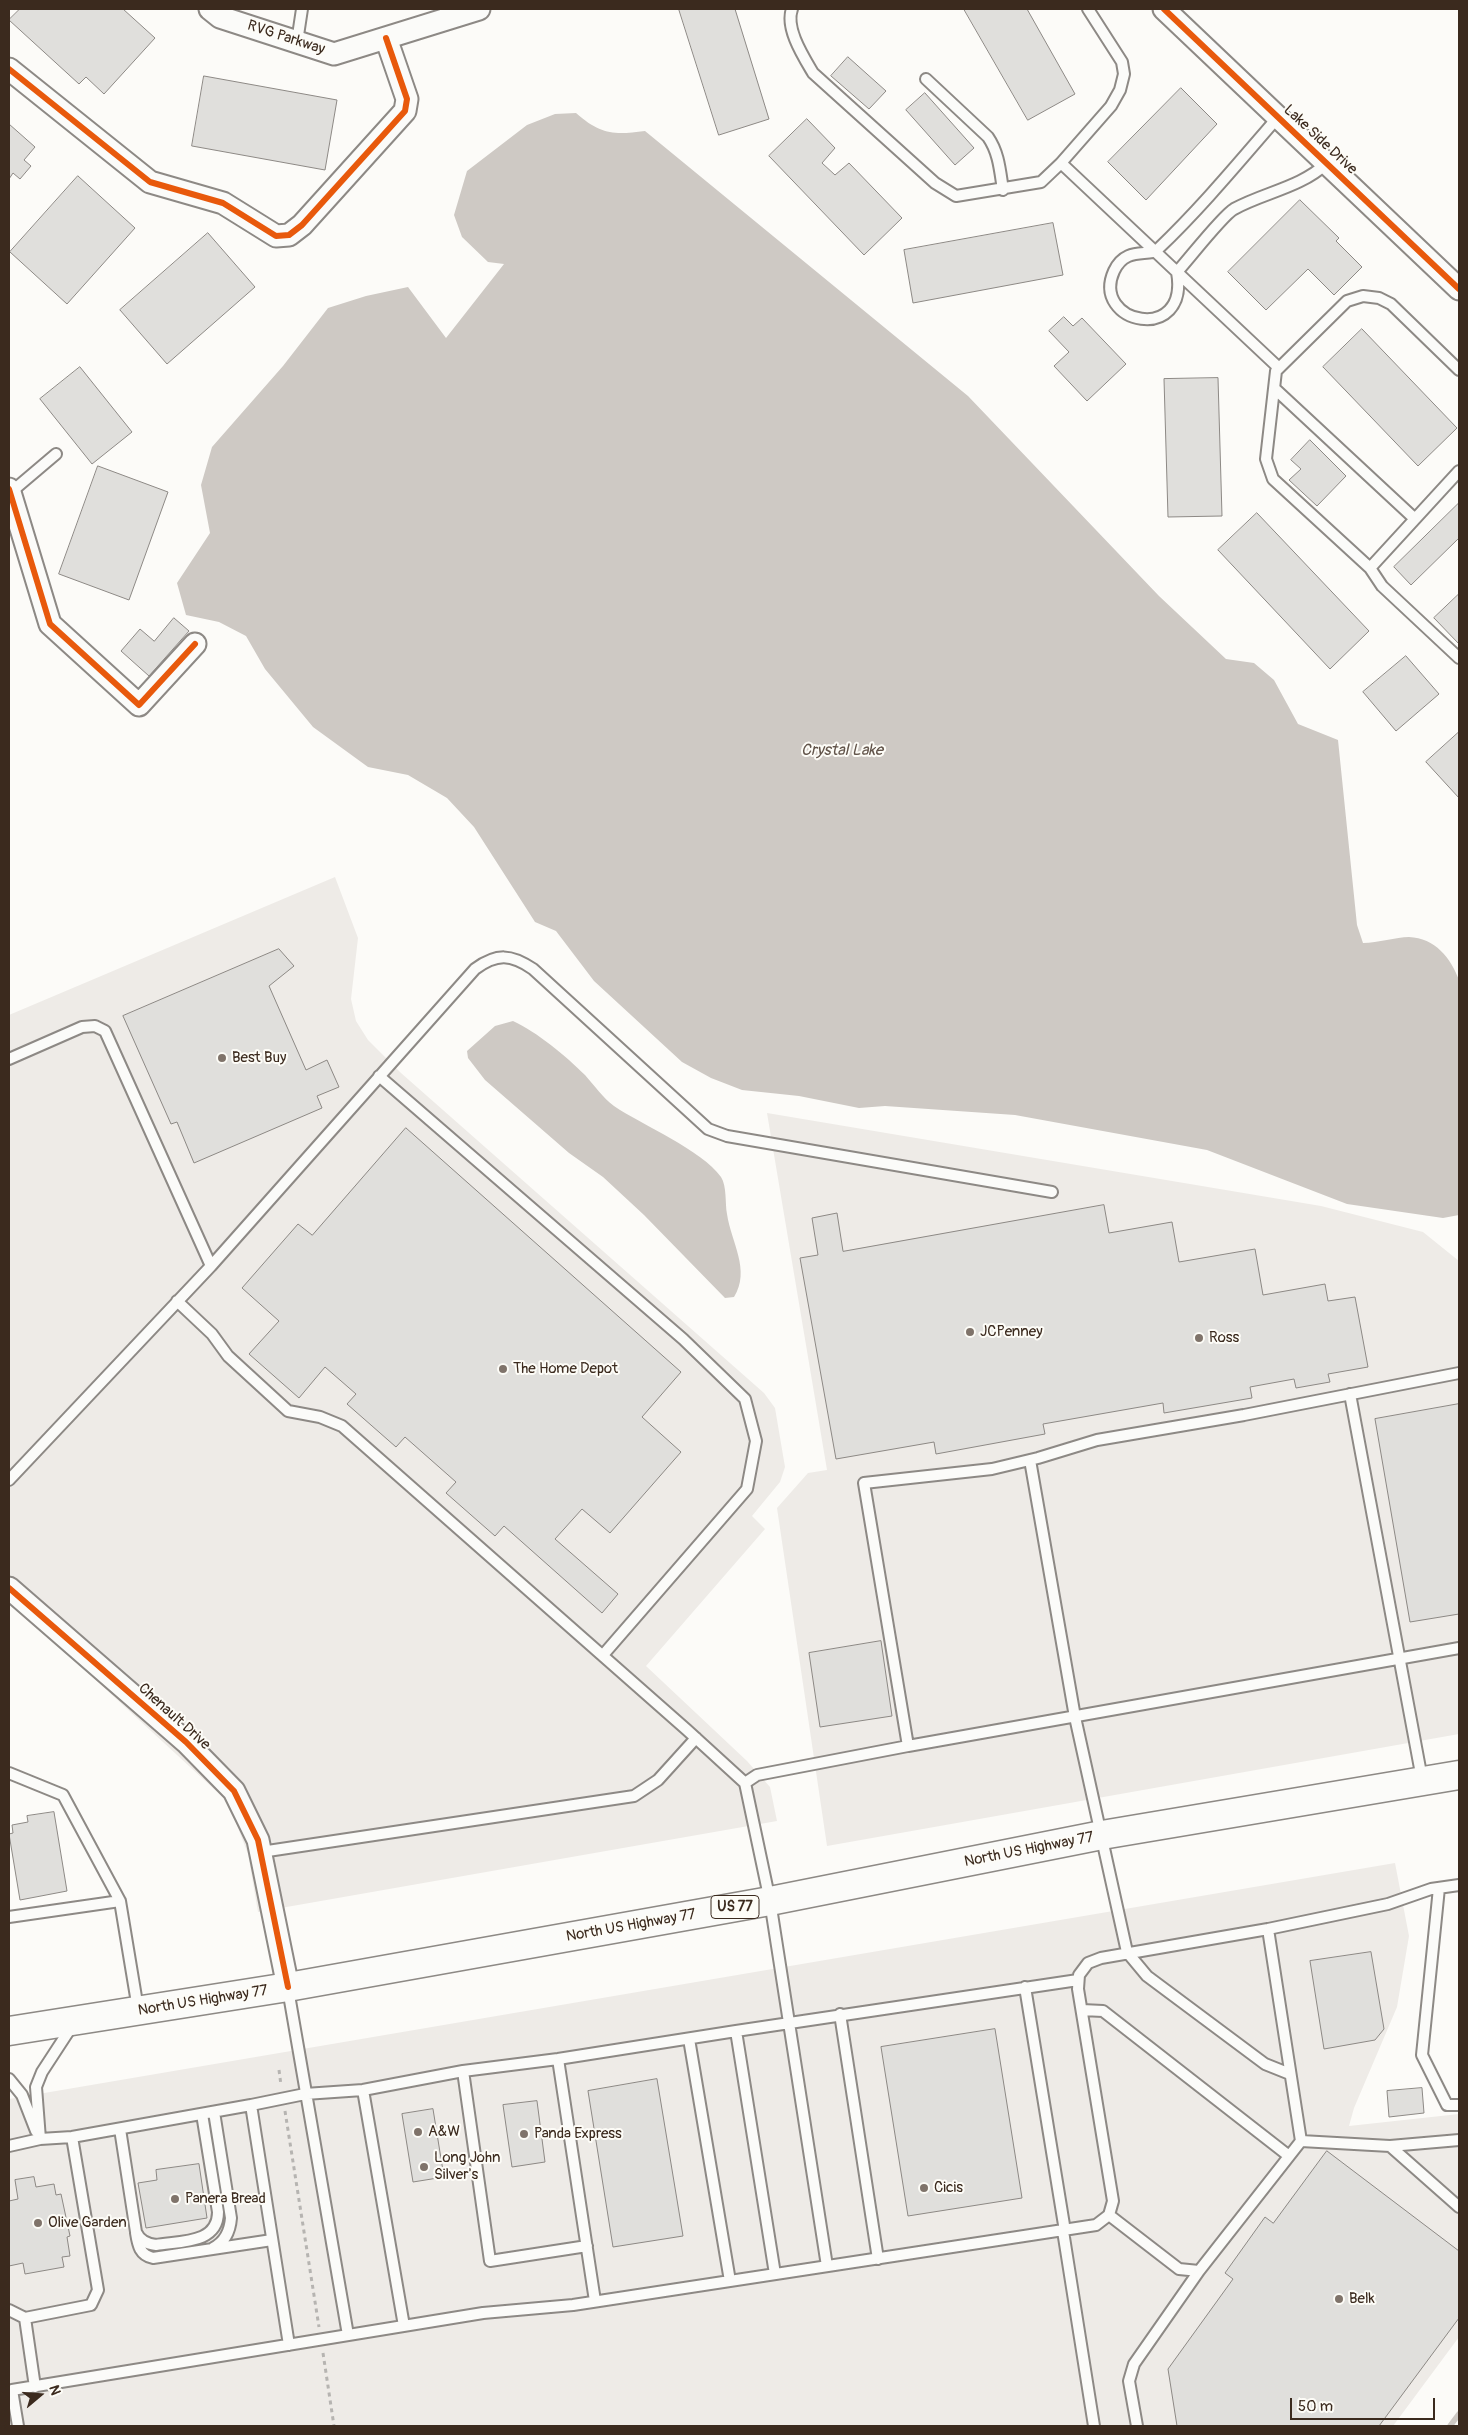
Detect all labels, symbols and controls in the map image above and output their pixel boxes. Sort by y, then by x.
street label: RVG Parkway [245,17,327,59]
street label: Lake Side Drive [1280,101,1360,179]
water label: Crystal Lake [801,741,883,761]
place label: Best Buy [232,1049,286,1067]
marker: Best Buy [216,1052,228,1064]
place label: JCPenney [980,1323,1043,1341]
marker: JCPenney [964,1326,976,1338]
place label: Ross [1209,1329,1239,1347]
marker: Ross [1193,1332,1205,1344]
place label: The Home Depot [513,1360,618,1378]
marker: The Home Depot [497,1363,509,1375]
street label: Chenault Drive [134,1680,214,1754]
street label: North US Highway 77 [963,1829,1095,1871]
road number: US 77 [711,1895,759,1918]
street label: North US Highway 77 [565,1906,697,1946]
street label: North US Highway 77 [137,1982,269,2020]
place label: A&W [428,2123,460,2141]
place label: Panda Express [534,2125,622,2143]
marker: A&W [412,2126,424,2138]
marker: Panda Express [518,2128,530,2140]
place label: Long John Silver's [434,2149,500,2184]
marker: Long John Silver's [418,2161,430,2173]
place label: Cicis [934,2179,963,2197]
marker: Cicis [918,2182,930,2194]
place label: Panera Bread [185,2190,266,2208]
marker: Panera Bread [169,2193,181,2205]
place label: Olive Garden [48,2214,127,2232]
marker: Olive Garden [32,2217,44,2229]
place label: Belk [1349,2290,1375,2308]
marker: Belk [1333,2293,1345,2305]
north arrow [15,2370,65,2420]
text: N [45,2383,64,2397]
scale bar [1293,2388,1438,2420]
text: 50 m [1298,2397,1333,2416]

